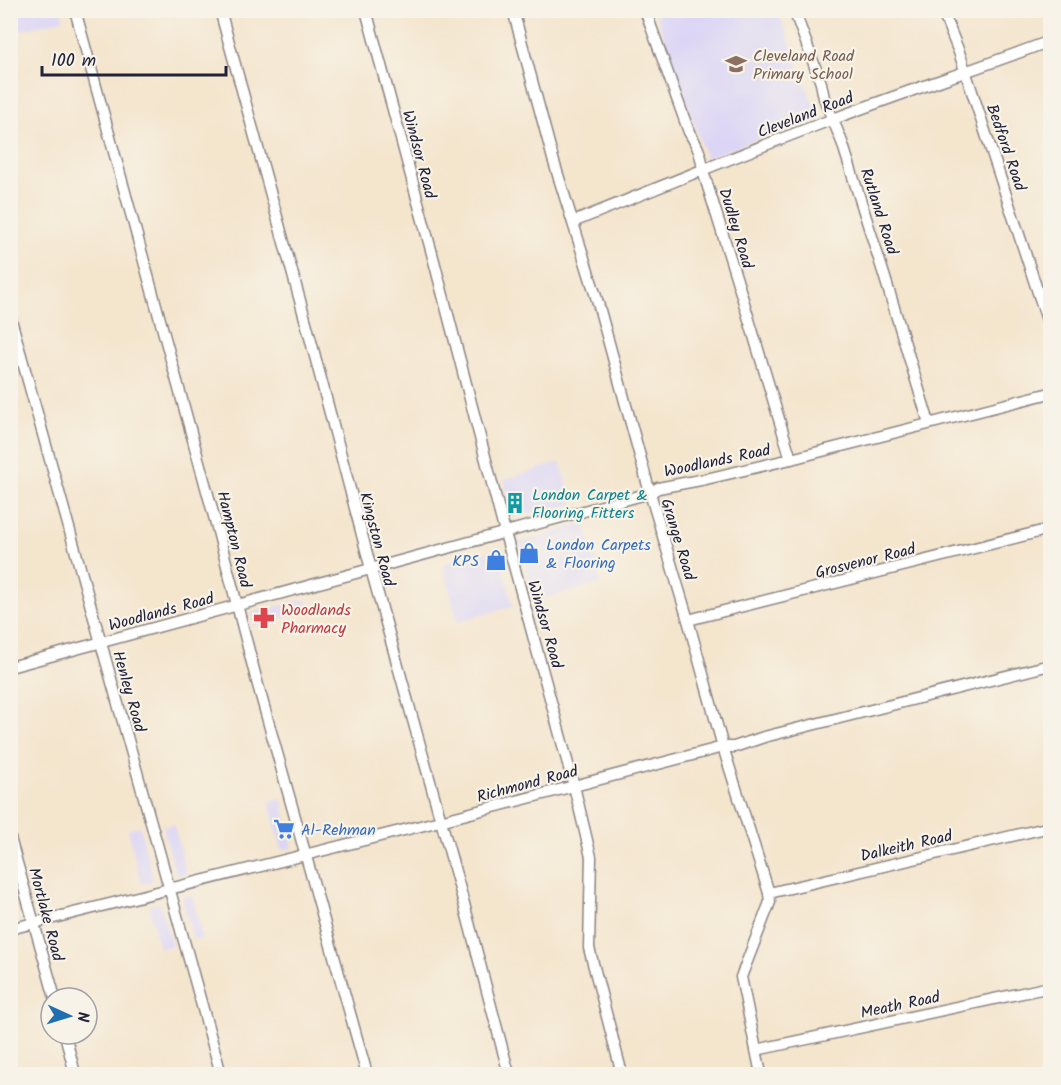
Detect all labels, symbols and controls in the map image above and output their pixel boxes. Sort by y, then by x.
scale bar [42,39,226,77]
place label: Cleveland Road Primary School [753,44,855,87]
text: 100 m [51,47,96,76]
school or university icon: Cleveland Road Primary School [724,52,748,76]
street label: Cleveland Road [754,85,858,145]
street label: Bedford Road [979,101,1032,195]
street label: Windsor Road [395,107,443,202]
street label: Rutland Road [853,165,905,259]
street label: Dudley Road [711,185,760,273]
street label: Woodlands Road [662,438,774,485]
place label: London Carpet & Flooring Fitters [532,483,648,526]
street label: Hampton Road [209,488,258,591]
street label: Kingston Road [352,489,401,590]
building icon: London Carpet & Flooring Fitters [503,491,527,515]
street label: Grange Road [653,495,702,584]
place label: London Carpets & Flooring [546,533,651,576]
street label: Grosvenor Road [813,537,919,586]
shop icon: London Carpets & Flooring [517,541,541,565]
shop icon: KPS [484,548,508,572]
place label: KPS [452,549,480,574]
street label: Windsor Road [520,577,569,672]
street label: Woodlands Road [106,586,218,639]
place label: Woodlands Pharmacy [281,598,351,641]
pharmacy icon: Woodlands Pharmacy [252,606,276,630]
street label: Henley Road [105,648,152,736]
street label: Richmond Road [474,759,582,810]
supermarket icon: Al-Rehman [272,817,296,841]
place label: Al-Rehman [301,818,376,843]
street label: Dalkeith Road [858,824,956,869]
street label: Mortlake Road [21,865,70,965]
street label: Meath Road [858,985,943,1026]
north arrow [39,986,99,1046]
text: N [70,1011,95,1023]

